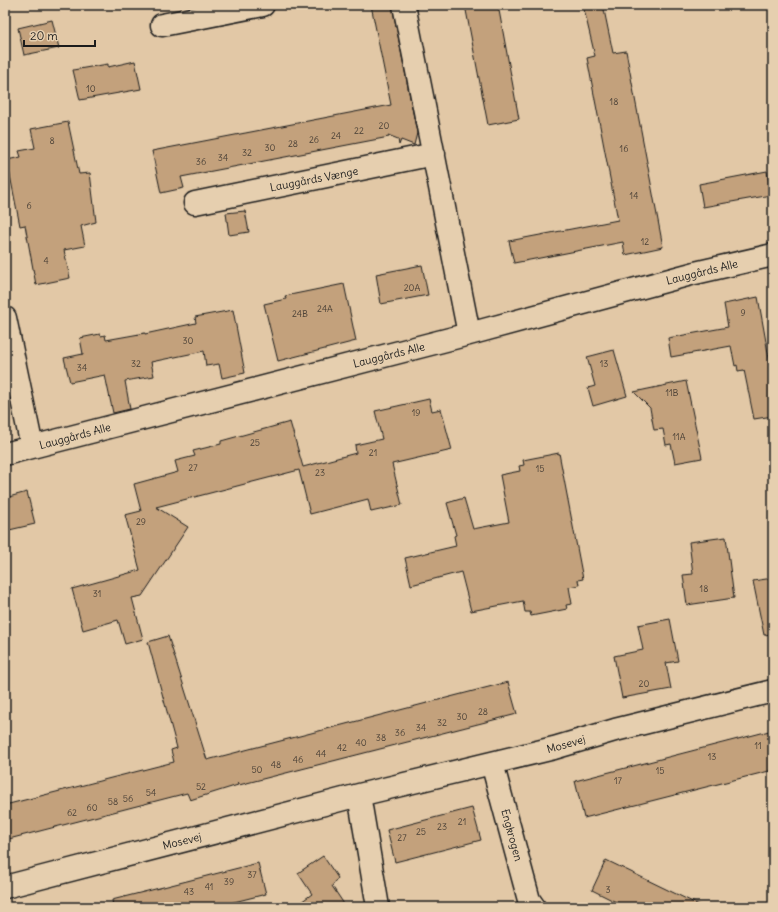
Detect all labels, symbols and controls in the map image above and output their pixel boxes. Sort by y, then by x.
scale bar [24,22,95,48]
text: 20 m [30,28,58,43]
house number: 10 [86,83,96,94]
house number: 18 [610,96,618,107]
house number: 20 [379,120,390,131]
house number: 22 [354,125,364,136]
house number: 24 [331,130,341,141]
house number: 26 [309,134,319,145]
house number: 8 [49,135,55,146]
house number: 28 [288,138,298,149]
house number: 30 [264,142,276,153]
house number: 16 [620,143,628,154]
house number: 32 [242,147,252,158]
house number: 34 [218,152,228,163]
house number: 36 [196,156,206,167]
street label: Lauggårds Vænge [269,164,359,194]
house number: 14 [630,190,638,201]
house number: 6 [26,200,32,211]
house number: 12 [641,236,649,247]
house number: 4 [43,255,49,266]
street label: Lauggårds Alle [665,256,739,288]
house number: 20A [404,282,421,293]
house number: 24A [317,303,333,314]
house number: 9 [740,307,746,318]
house number: 24B [292,308,308,319]
house number: 30 [182,335,194,346]
street label: Lauggårds Alle [352,339,426,371]
house number: 32 [131,358,141,369]
house number: 13 [600,358,608,369]
house number: 34 [77,362,87,373]
house number: 11B [665,387,679,398]
house number: 19 [412,407,420,418]
street label: Lauggårds Alle [38,420,112,452]
house number: 11A [673,431,686,442]
house number: 25 [250,437,260,448]
house number: 21 [369,447,377,458]
house number: 27 [188,462,198,473]
house number: 15 [536,463,544,474]
house number: 23 [315,467,325,478]
house number: 29 [136,516,146,527]
house number: 18 [700,583,708,594]
house number: 31 [93,588,101,599]
house number: 20 [639,678,650,689]
house number: 28 [478,706,488,717]
house number: 30 [456,711,468,722]
house number: 32 [437,717,447,728]
house number: 34 [416,722,426,733]
house number: 36 [395,727,405,738]
house number: 38 [376,732,386,743]
street label: Mosevej [545,732,587,756]
house number: 40 [355,737,367,748]
house number: 11 [754,740,762,751]
house number: 42 [337,742,347,753]
house number: 44 [316,748,326,759]
house number: 13 [708,751,716,762]
house number: 46 [293,754,303,765]
house number: 48 [271,759,281,770]
house number: 50 [251,764,263,775]
house number: 15 [656,765,664,776]
house number: 17 [614,775,623,786]
house number: 52 [196,781,206,792]
house number: 54 [146,787,156,798]
house number: 56 [123,793,133,804]
house number: 58 [108,796,118,807]
house number: 60 [86,802,98,813]
house number: 62 [67,807,77,818]
street label: Engkrogen [498,807,526,863]
house number: 21 [458,816,466,827]
house number: 23 [437,821,447,832]
house number: 25 [416,826,426,837]
street label: Mosevej [161,829,203,853]
house number: 27 [397,832,407,843]
house number: 37 [247,869,257,880]
house number: 39 [224,876,234,887]
house number: 41 [205,881,213,892]
house number: 3 [605,884,611,895]
house number: 43 [184,886,194,897]

